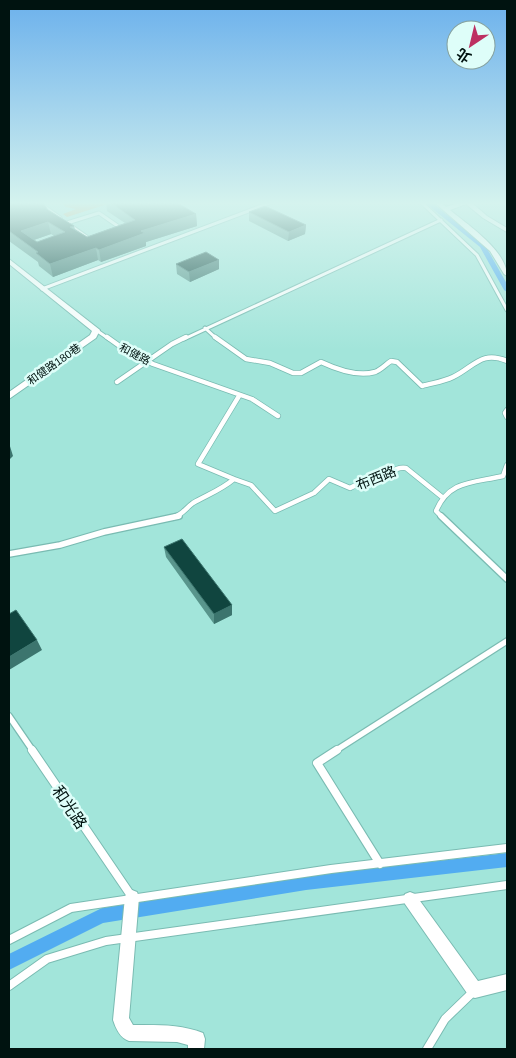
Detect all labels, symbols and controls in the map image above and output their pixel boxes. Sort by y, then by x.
north arrow [446,20,496,70]
text: 北 [453,45,474,66]
street label: 和健路180巷 [25,341,83,387]
street label: 和健路 [118,341,152,367]
street label: 布西路 [354,463,398,493]
street label: 和光路 [49,783,90,832]

